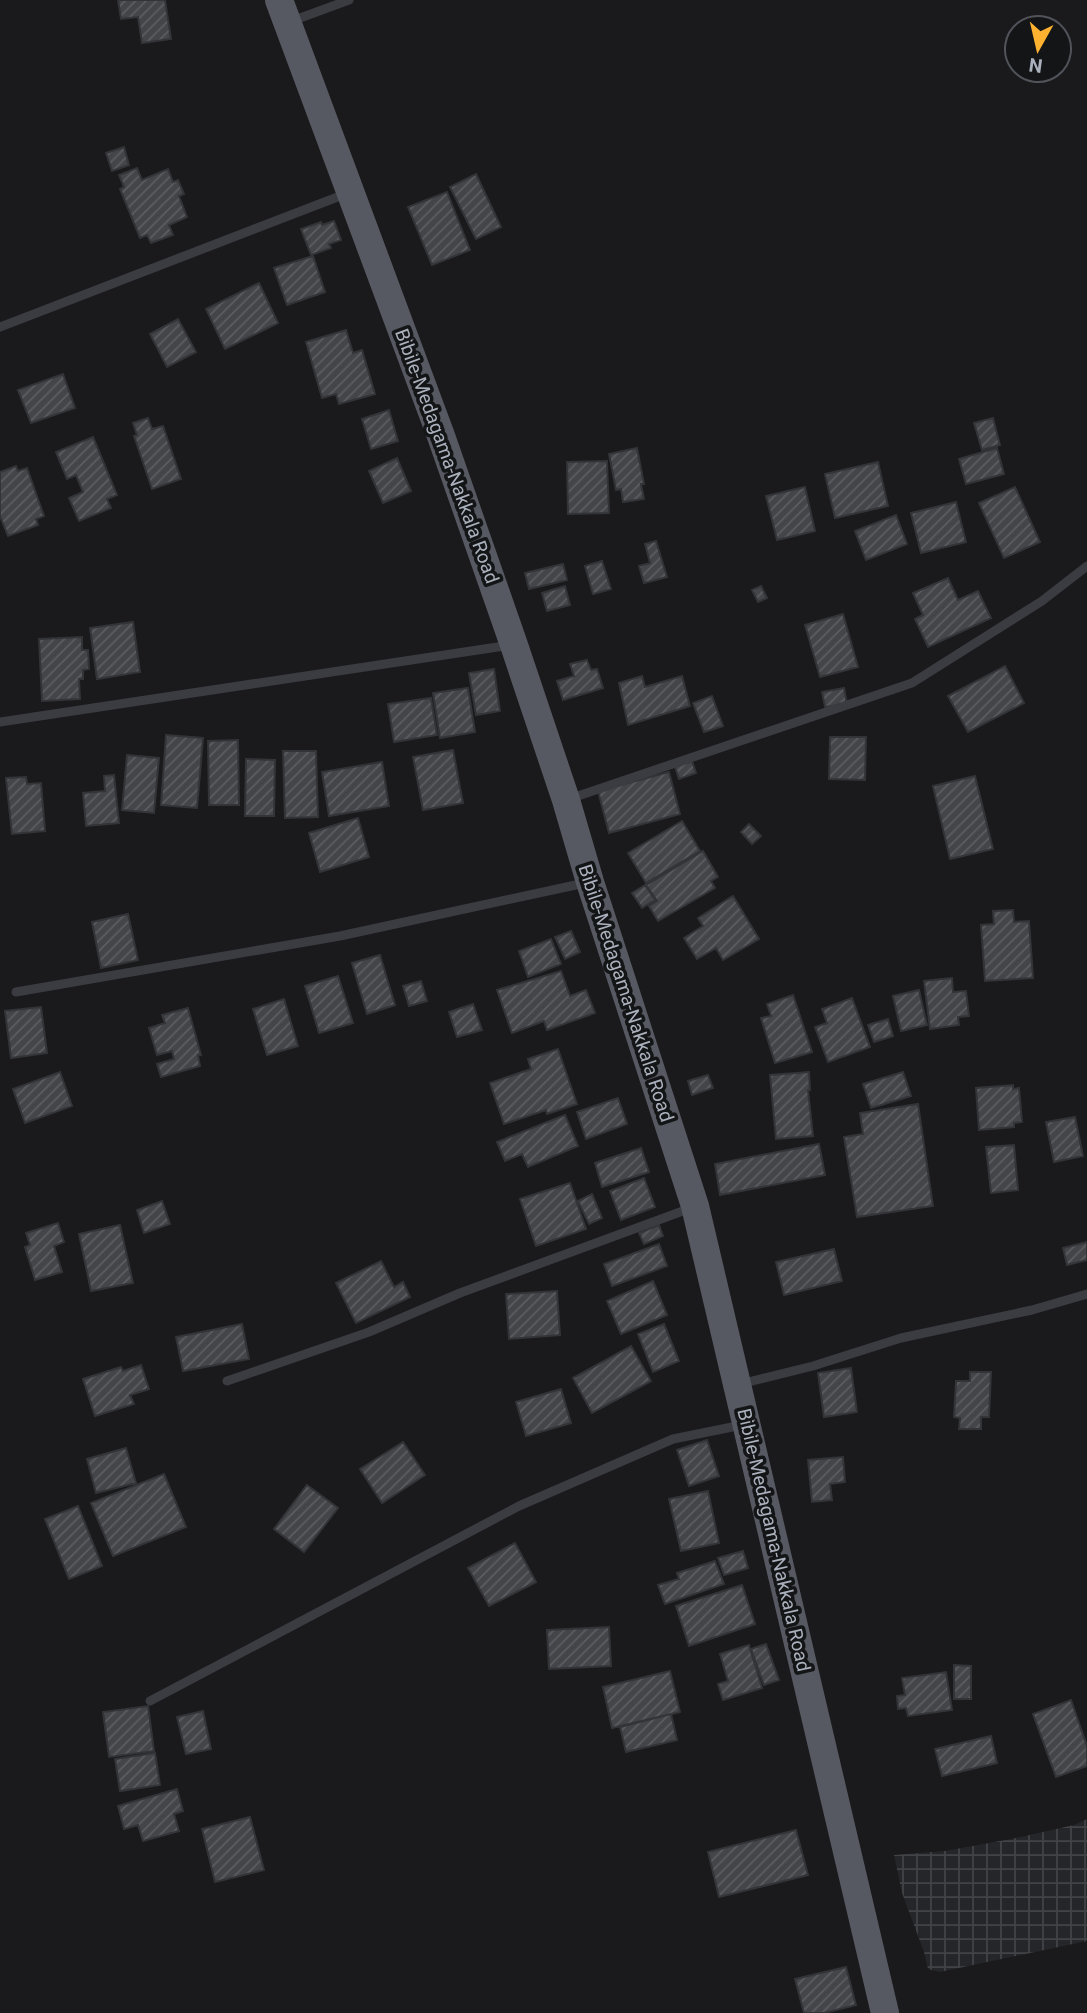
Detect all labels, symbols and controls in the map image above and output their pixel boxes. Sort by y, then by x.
north arrow [1003,14,1073,84]
text: N [1027,53,1044,78]
street label: Bibile-Medagama-Nakkala Road [390,325,504,587]
street label: Bibile-Medagama-Nakkala Road [573,861,679,1125]
street label: Bibile-Medagama-Nakkala Road [732,1406,816,1674]

